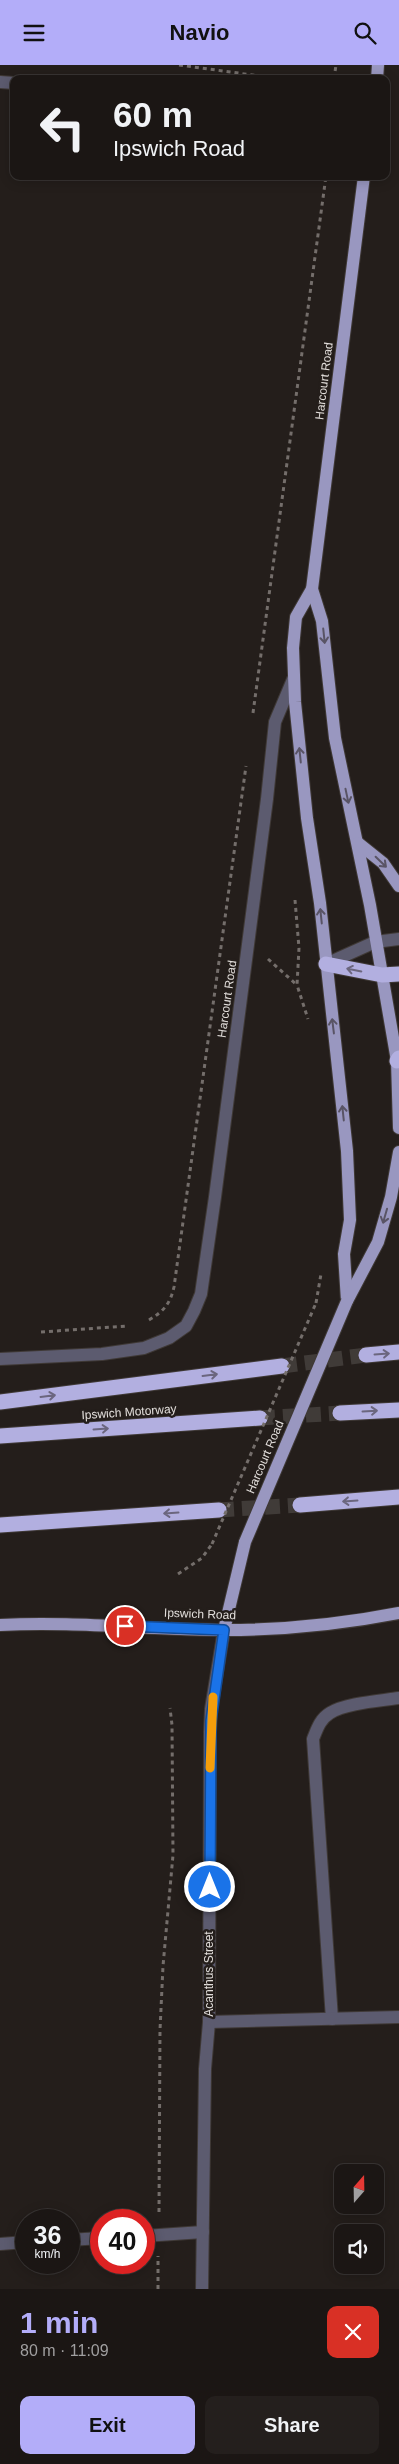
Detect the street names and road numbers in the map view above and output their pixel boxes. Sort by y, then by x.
street label: Harcourt Road [312,341,336,421]
street label: Harcourt Road [215,959,239,1039]
street label: Ipswich Motorway [81,1402,177,1422]
street label: Harcourt Road [243,1418,287,1496]
street label: Ipswich Road [164,1606,236,1622]
street label: Acanthus Street [202,1931,216,2017]

